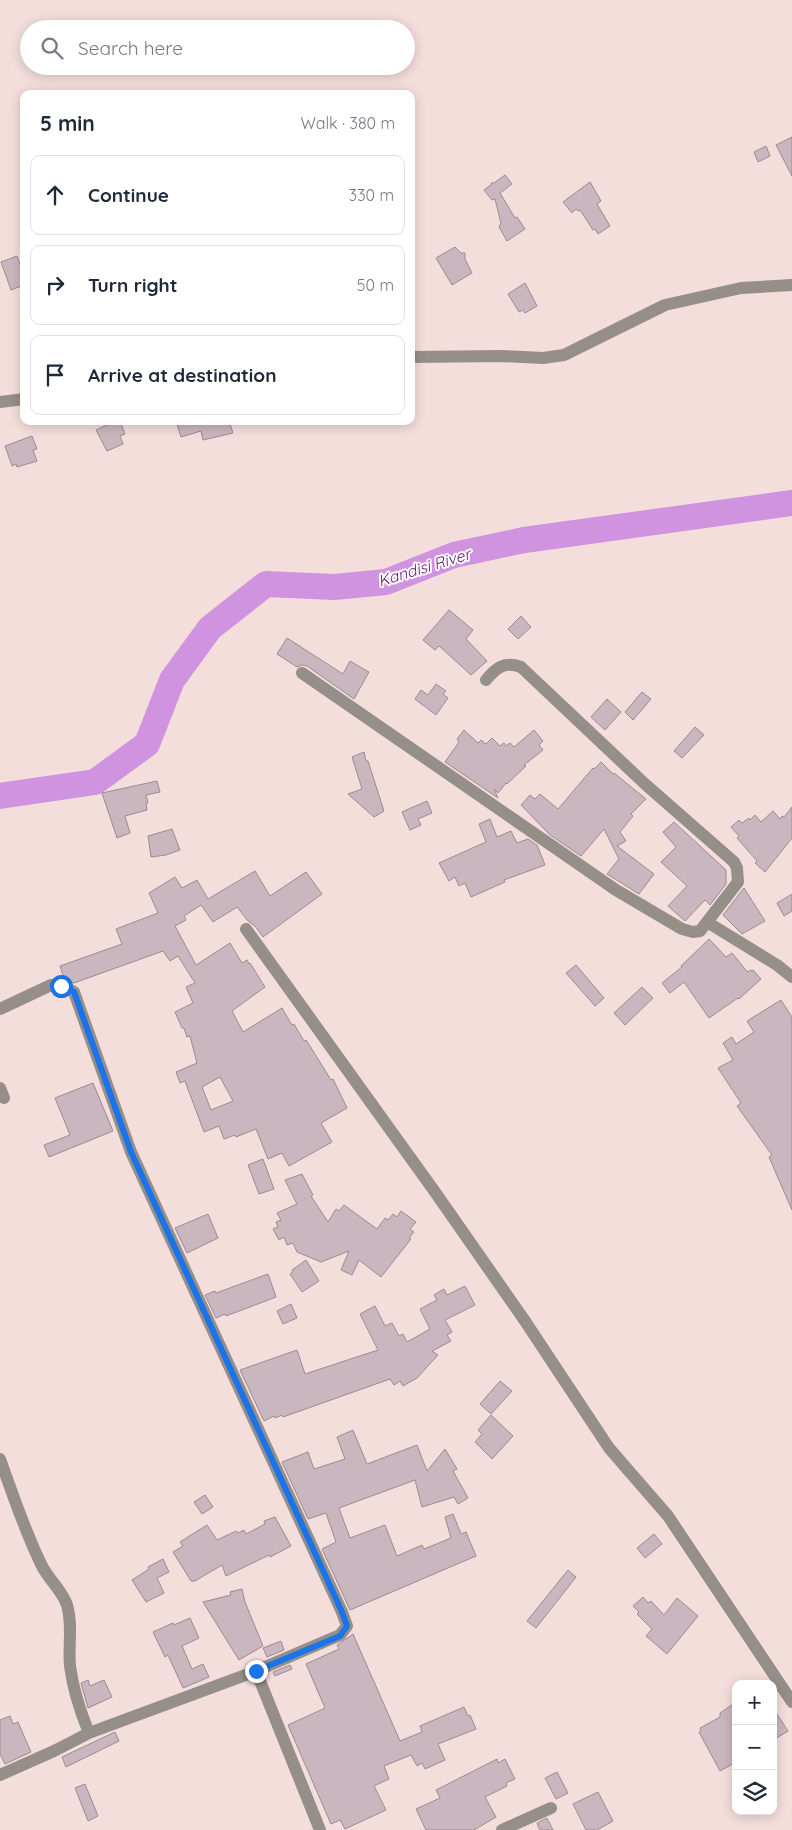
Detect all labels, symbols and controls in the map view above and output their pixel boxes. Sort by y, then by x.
search box [20,20,415,75]
icon: search [38,34,66,62]
text: Search here [78,36,183,60]
text: 5 min [40,110,95,136]
text: Walk · 380 m [300,113,395,133]
icon: ahead [41,181,69,209]
text: Continue [88,183,169,207]
text: 330 m [349,185,394,205]
icon: right [41,271,69,299]
text: Turn right [88,273,177,297]
text: 50 m [357,275,394,295]
icon: arrive [41,361,69,389]
text: Arrive at destination [88,363,277,387]
water label: Kandisi River [375,543,475,591]
route start [50,975,73,998]
route end [245,1660,268,1683]
map controls [732,1680,777,1815]
button: + [732,1680,777,1725]
button: − [732,1725,777,1770]
button: layers [732,1770,777,1815]

